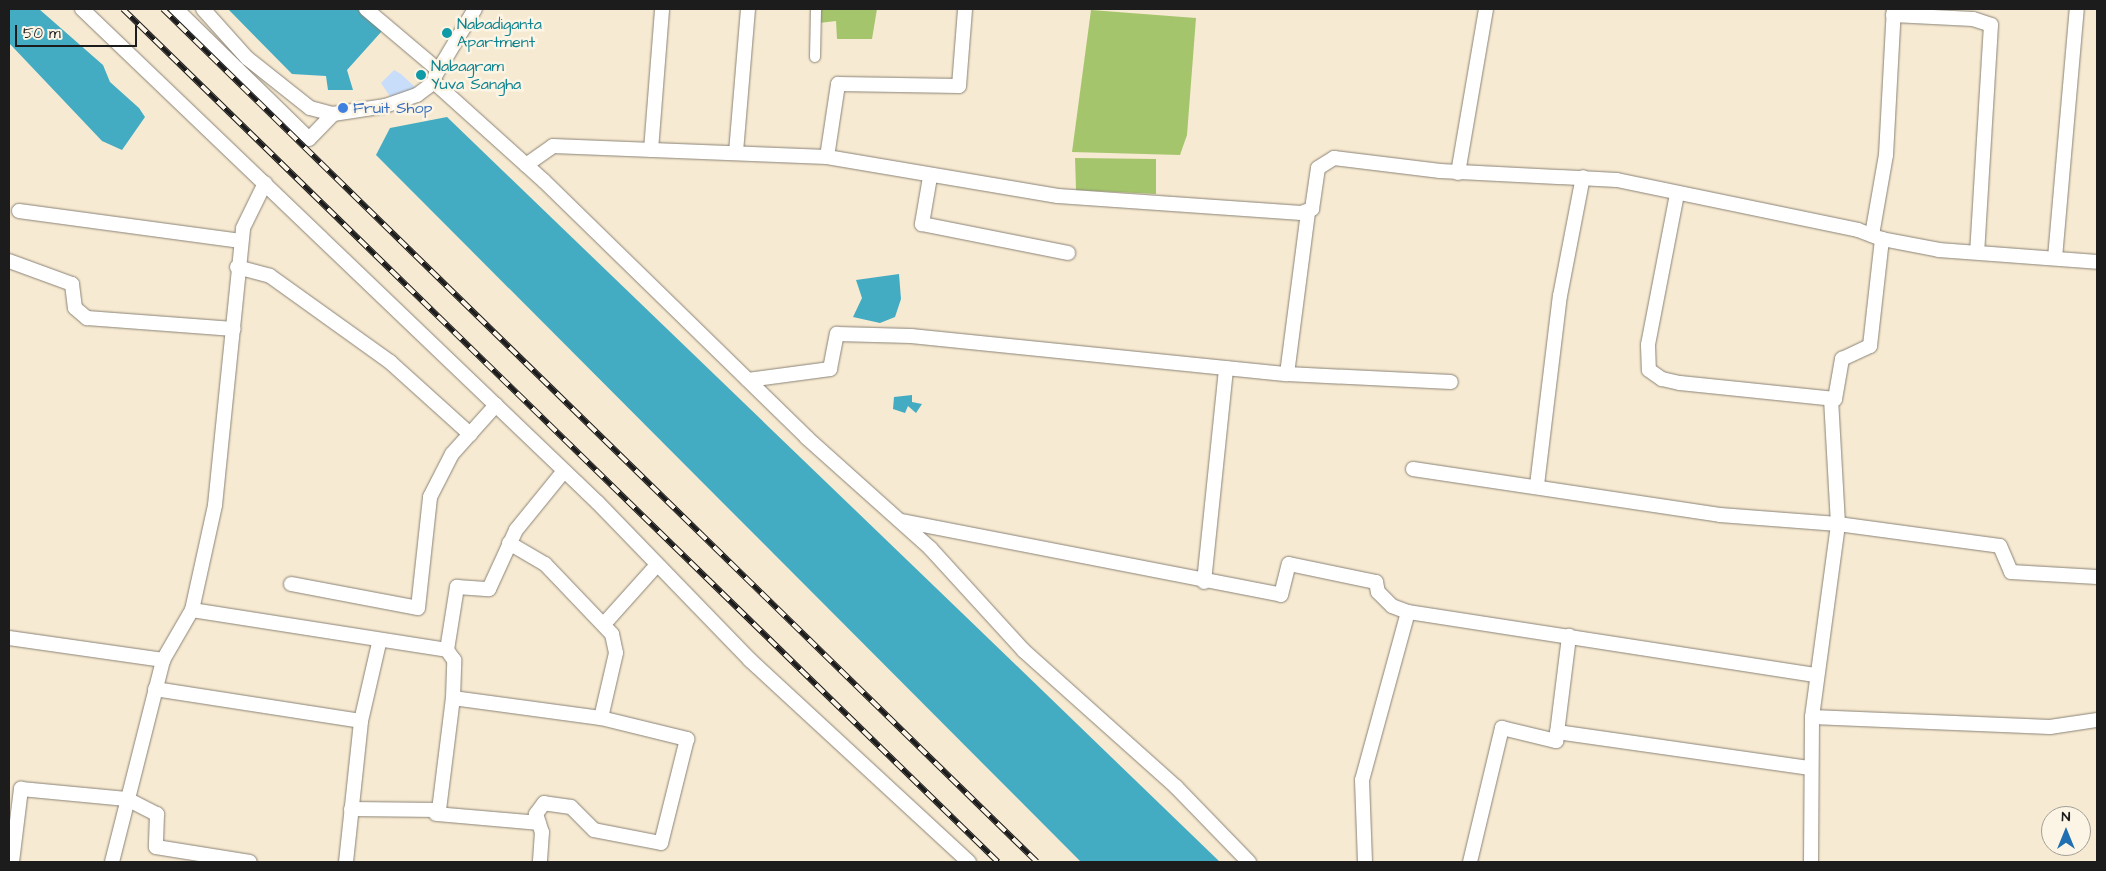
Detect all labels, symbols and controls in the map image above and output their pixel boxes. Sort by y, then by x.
place label: Nabadiganta Apartment [457,14,542,52]
scale bar [18,15,140,47]
text: 50 m [23,23,61,44]
marker: Nabadiganta Apartment [441,27,453,39]
place label: Nabagram Yuva Sangha [431,56,521,94]
marker: Nabagram Yuva Sangha [415,69,427,81]
place label: Fruit Shop [353,98,432,118]
marker: Fruit Shop [337,102,349,114]
north arrow [2041,806,2091,856]
text: N [2062,807,2070,827]

